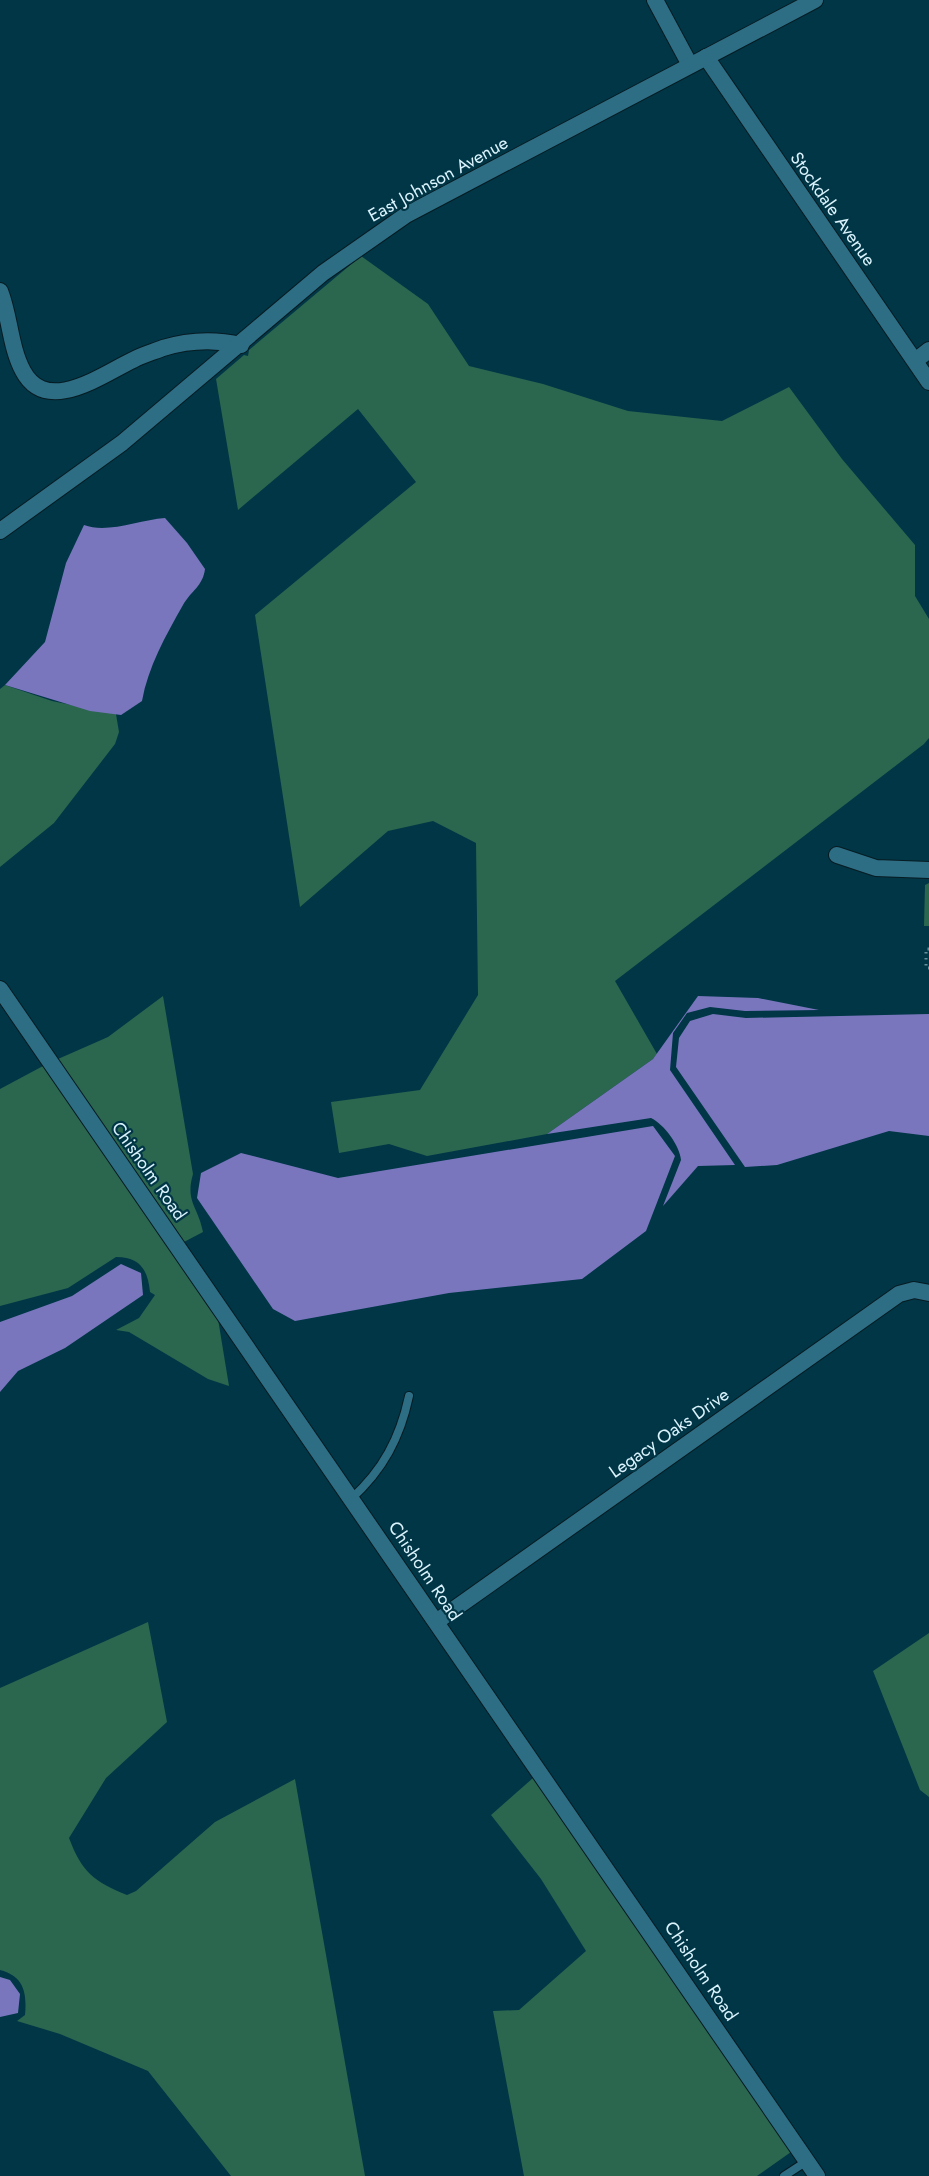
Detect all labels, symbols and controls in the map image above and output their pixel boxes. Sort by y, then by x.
street label: East Johnson Avenue [363,130,513,228]
street label: Stockdale Avenue [784,147,882,271]
street label: Chisholm Road [105,1116,193,1226]
street label: Legacy Oaks Drive [604,1382,734,1484]
street label: Chisholm Road [382,1516,468,1626]
street label: Chisholm Road [658,1916,744,2026]

